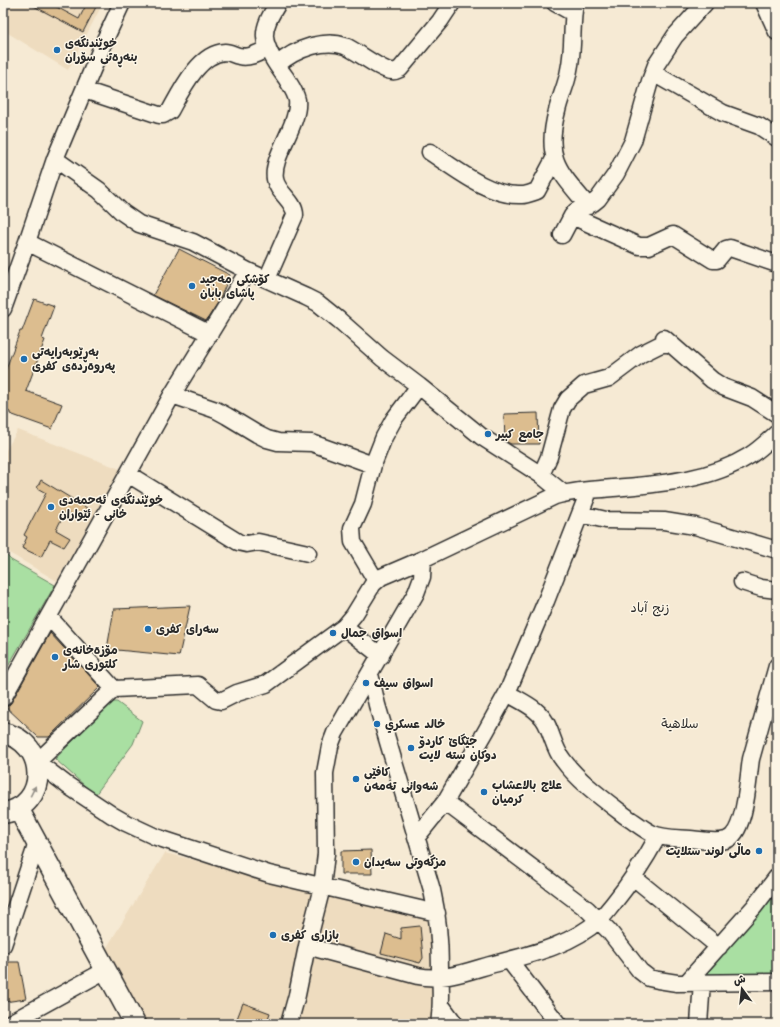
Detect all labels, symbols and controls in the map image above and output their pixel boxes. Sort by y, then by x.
place label: خوێندنگەی بنەڕەتی سۆران [65,35,137,68]
marker: خوێندنگەی بنەڕەتی سۆران [52,45,62,55]
place label: کۆشکی مەجید پاشای بابان [200,271,270,302]
marker: کۆشکی مەجید پاشای بابان [187,281,197,291]
place label: بەڕێوبەرایەتی پەروەردەی کفری [32,344,116,375]
marker: بەڕێوبەرایەتی پەروەردەی کفری [19,354,29,364]
place label: جامع كبير [495,426,544,443]
marker: جامع كبير [483,429,493,439]
place label: خوێندنگەی ئەحمەدی خانی - ئێواران [59,492,163,523]
marker: خوێندنگەی ئەحمەدی خانی - ئێواران [46,502,56,512]
district label: زنج آباد [631,599,669,617]
place label: سەرای کفری [156,621,219,638]
marker: سەرای کفری [143,624,153,634]
place label: اسواق جمال [341,625,402,642]
marker: اسواق جمال [328,628,338,638]
place label: مۆزەخانەی کلتوری شار [62,642,118,673]
marker: مۆزەخانەی کلتوری شار [50,652,60,662]
place label: اسواق سيف [374,675,433,692]
marker: اسواق سيف [361,678,371,688]
district label: سلاهية [661,715,699,733]
place label: خالد عسکري [385,716,445,733]
marker: خالد عسکري [372,719,382,729]
place label: جێگاێ کاردۆ دوکان ستە لایت [418,733,497,764]
marker: جێگاێ کاردۆ دوکان ستە لایت [406,743,416,753]
place label: کافێی شەوانی تەمەن [364,764,438,795]
marker: کافێی شەوانی تەمەن [351,774,361,784]
place label: علاج بالاعشاب كرميان [492,777,562,808]
one-way arrow [30,785,36,797]
marker: علاج بالاعشاب كرميان [479,787,489,797]
place label: ماڵی لوند ستلایت [666,842,751,860]
marker: ماڵی لوند ستلایت [754,846,764,856]
place label: مزگەوتی سەیدان [364,854,446,871]
marker: مزگەوتی سەیدان [351,857,361,867]
place label: بازاری کفری [281,927,339,944]
marker: بازاری کفری [268,930,278,940]
north arrow [722,969,762,1009]
text: ش [732,971,747,989]

